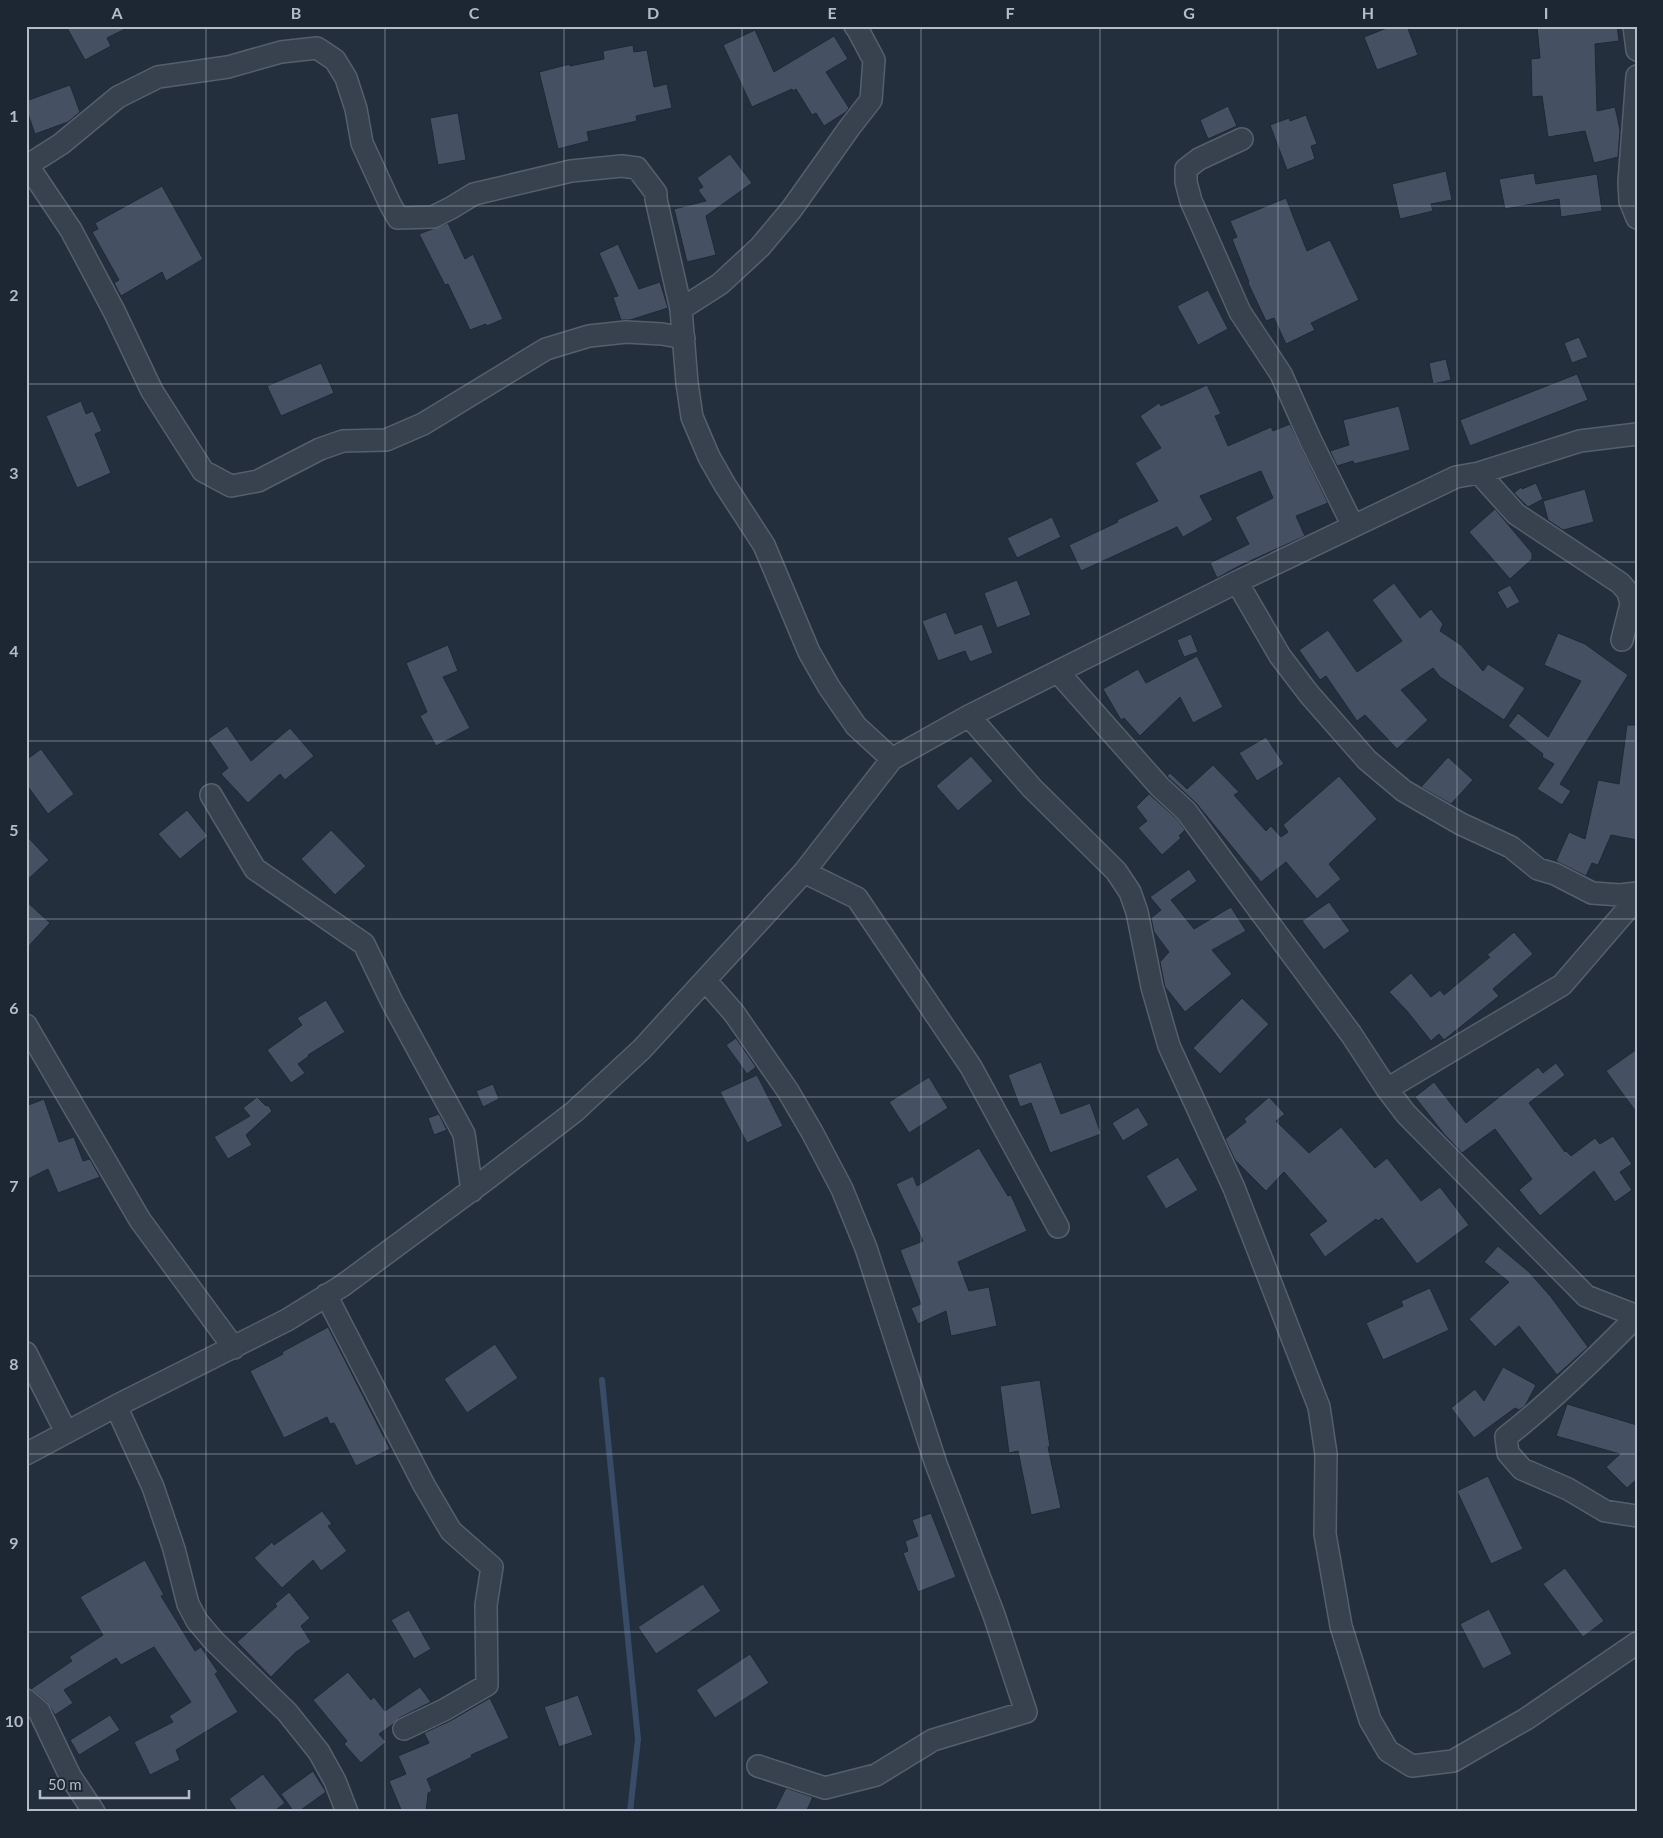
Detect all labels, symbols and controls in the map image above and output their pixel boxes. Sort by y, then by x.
text: A [110,3,123,22]
text: B [291,3,301,22]
text: C [469,3,480,22]
text: D [647,3,659,22]
text: E [827,3,837,22]
text: F [1005,3,1015,22]
text: G [1183,3,1195,22]
text: H [1362,3,1374,22]
text: I [1544,3,1548,22]
text: 1 [9,106,19,125]
text: 2 [9,285,19,304]
text: 3 [9,463,19,482]
text: 4 [9,641,19,660]
text: 5 [9,820,19,839]
text: 6 [9,998,19,1017]
text: 7 [9,1176,19,1195]
text: 8 [9,1354,19,1373]
text: 9 [9,1533,19,1552]
text: 10 [5,1711,23,1730]
scale bar [40,1768,189,1800]
text: 50 m [48,1775,82,1793]

